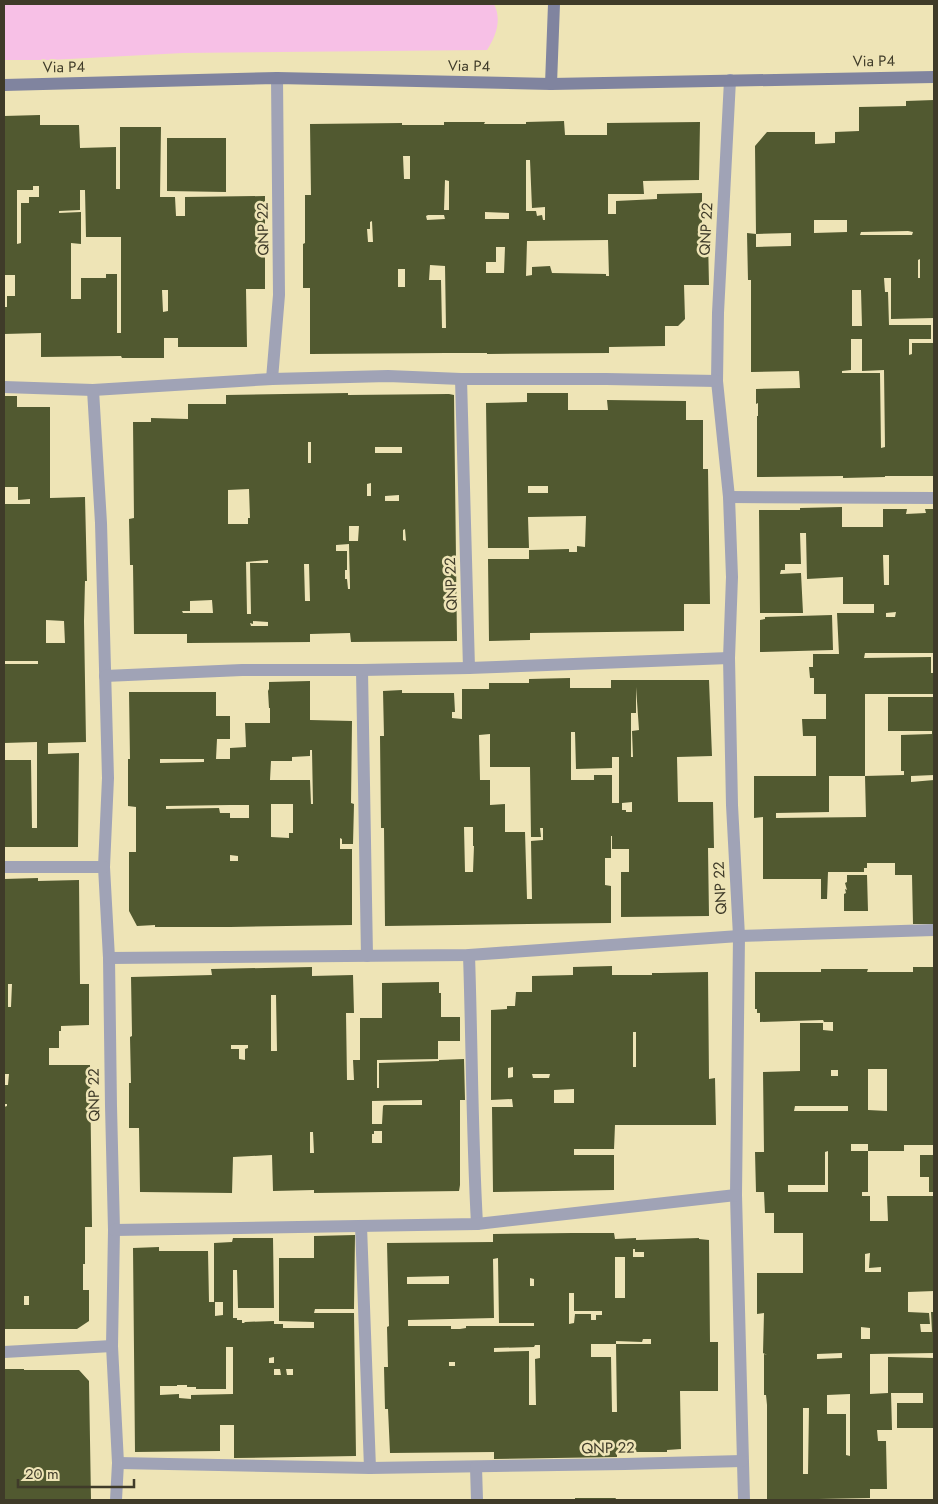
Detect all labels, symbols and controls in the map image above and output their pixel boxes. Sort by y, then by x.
street label: Via P4 [853,50,896,72]
street label: Via P4 [448,55,491,77]
street label: Via P4 [43,56,86,78]
street label: QNP 22 [252,202,274,256]
street label: QNP 22 [694,202,718,256]
street label: QNP 22 [439,557,463,611]
street label: QNP 22 [708,861,732,915]
street label: QNP 22 [83,1068,105,1122]
street label: QNP 22 [581,1437,635,1459]
scale bar [18,1456,134,1488]
text: 20 m [25,1463,59,1485]

